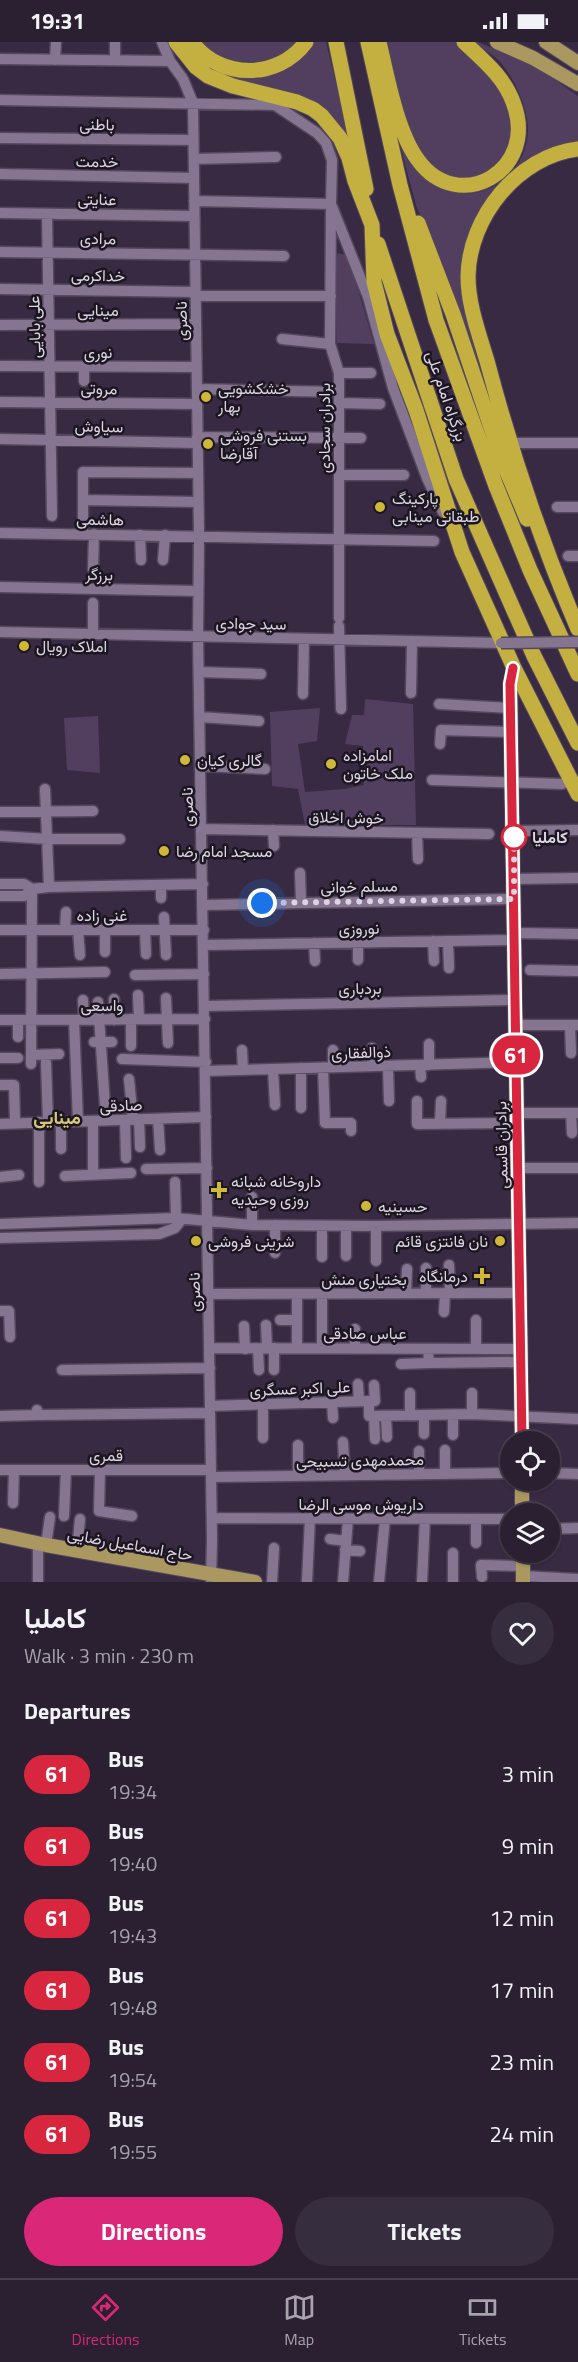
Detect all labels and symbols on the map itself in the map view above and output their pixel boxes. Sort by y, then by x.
street label: باطنی [79,112,115,136]
street label: خدمت [75,149,119,173]
street label: عنایتی [77,187,117,211]
street label: مرادی [80,226,116,250]
street label: خداکرمی [71,263,126,287]
street label: علی بابایی [21,295,47,359]
street label: مینایی [77,298,119,322]
street label: ناصری [169,301,193,341]
street label: نوری [84,340,112,364]
street label: بزرگراه امام علی [420,347,474,445]
street label: مروتی [80,376,118,400]
place label: خشکشویی بهار [217,376,289,418]
street label: برادران سجادی [312,383,336,473]
marker: خشکشویی بهار [199,390,213,404]
street label: سیاوش [74,414,124,438]
place label: بستنی فروشی آقارضا [220,423,307,465]
marker: بستنی فروشی آقارضا [201,437,215,451]
place label: پارکینگ طبقاتی مینابی [392,486,479,528]
marker: پارکینگ طبقاتی مینابی [373,500,387,514]
street label: هاشمی [76,507,124,531]
street label: برزگر [84,562,113,586]
street label: سید جوادی [215,610,287,636]
place label: املاک رویال [36,634,107,658]
marker: املاک رویال [17,639,31,653]
place label: امامزاده ملک خاتون [343,743,413,785]
place label: گالری کیان [197,748,262,772]
marker: گالری کیان [178,753,192,767]
marker: امامزاده ملک خاتون [324,757,338,771]
street label: ناصری [175,787,199,827]
street label: خوش اخلاق [308,804,384,830]
marker: کاملیا [501,824,527,850]
place label: کاملیا [532,825,568,849]
place label: مسجد امام رضا [176,839,272,863]
marker: مسجد امام رضا [157,844,171,858]
street label: مسلم خوانی [320,873,398,899]
your location [247,888,277,918]
street label: غنی زاده [77,903,127,927]
street label: نوروزی [338,916,380,940]
street label: بردباری [338,976,382,1000]
street label: واسعی [81,993,123,1017]
line badge: 61 [489,1036,543,1074]
street label: ذوالفقاری [331,1039,391,1065]
street label: صادقی [99,1092,143,1118]
street label: برادران قاسمی [488,1101,514,1189]
district label: مینایی [33,1104,81,1131]
place label: داروخانه شبانه روزی وحیدیه [231,1169,321,1211]
marker: داروخانه شبانه روزی وحیدیه [212,1183,226,1197]
place label: حسینیه [378,1194,428,1218]
marker: حسینیه [359,1199,373,1213]
place label: شرینی فروشی [208,1229,294,1253]
place label: نان فانتزی قائم [395,1229,488,1253]
marker: شرینی فروشی [189,1234,203,1248]
marker: نان فانتزی قائم [493,1234,507,1248]
place label: درمانگاه [419,1264,468,1288]
street label: بختیاری منش [321,1267,407,1291]
marker: درمانگاه [473,1267,491,1285]
street label: ناصری [182,1272,206,1312]
street label: عباس صادقی [323,1321,407,1345]
street label: علی اکبر عسگری [249,1374,351,1402]
street label: قمری [89,1443,123,1467]
street label: محمدمهدی تسبیحی [296,1447,424,1473]
street label: داریوش موسی الرضا [298,1492,424,1516]
street label: حاج اسماعیل رضایی [65,1521,195,1567]

